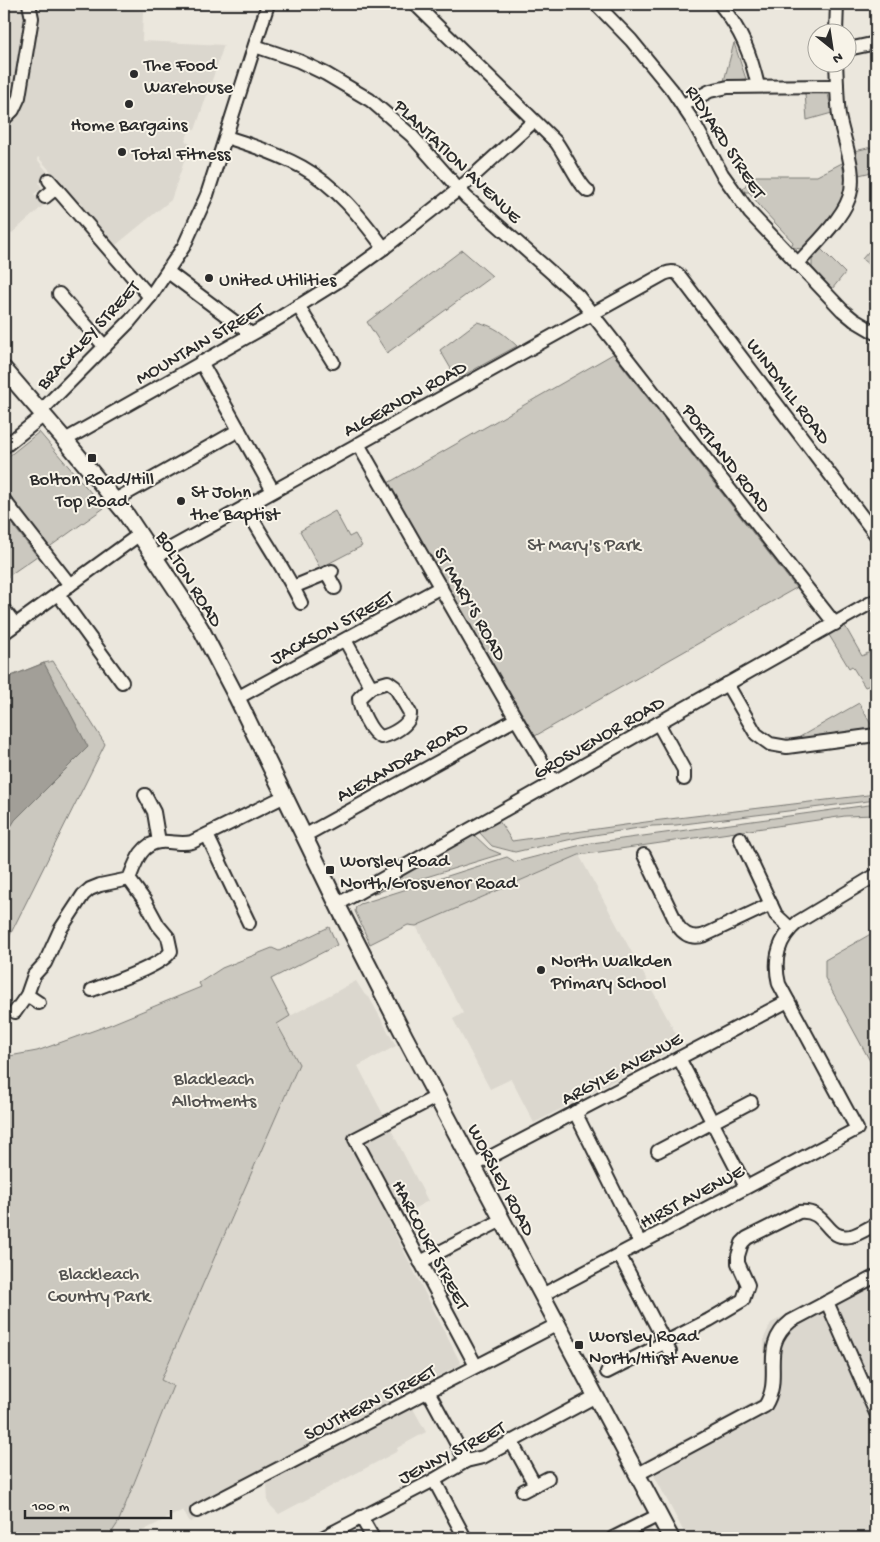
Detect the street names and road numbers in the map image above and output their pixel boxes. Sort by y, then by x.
street label: RIDYARD STREET [679,82,770,205]
street label: PLANTATION AVENUE [387,95,526,230]
street label: BRACKLEY STREET [32,277,146,396]
street label: MOUNTAIN STREET [132,298,270,391]
street label: WINDMILL ROAD [740,335,835,450]
street label: ALGERNON ROAD [340,356,472,443]
street label: PORTLAND ROAD [675,399,775,519]
street label: BOLTON ROAD [149,527,227,633]
street label: ST MARY'S ROAD [427,544,511,666]
street label: JACKSON STREET [267,587,399,671]
street label: GROSVENOR ROAD [530,692,670,786]
street label: ALEXANDRA ROAD [333,717,473,809]
street label: ARGYLE AVENUE [558,1028,688,1112]
street label: WORSLEY ROAD [461,1121,539,1241]
street label: HIRST AVENUE [637,1160,750,1235]
street label: HARCOURT STREET [385,1177,473,1315]
street label: SOUTHERN STREET [301,1361,441,1447]
street label: JENNY STREET [395,1417,511,1491]

